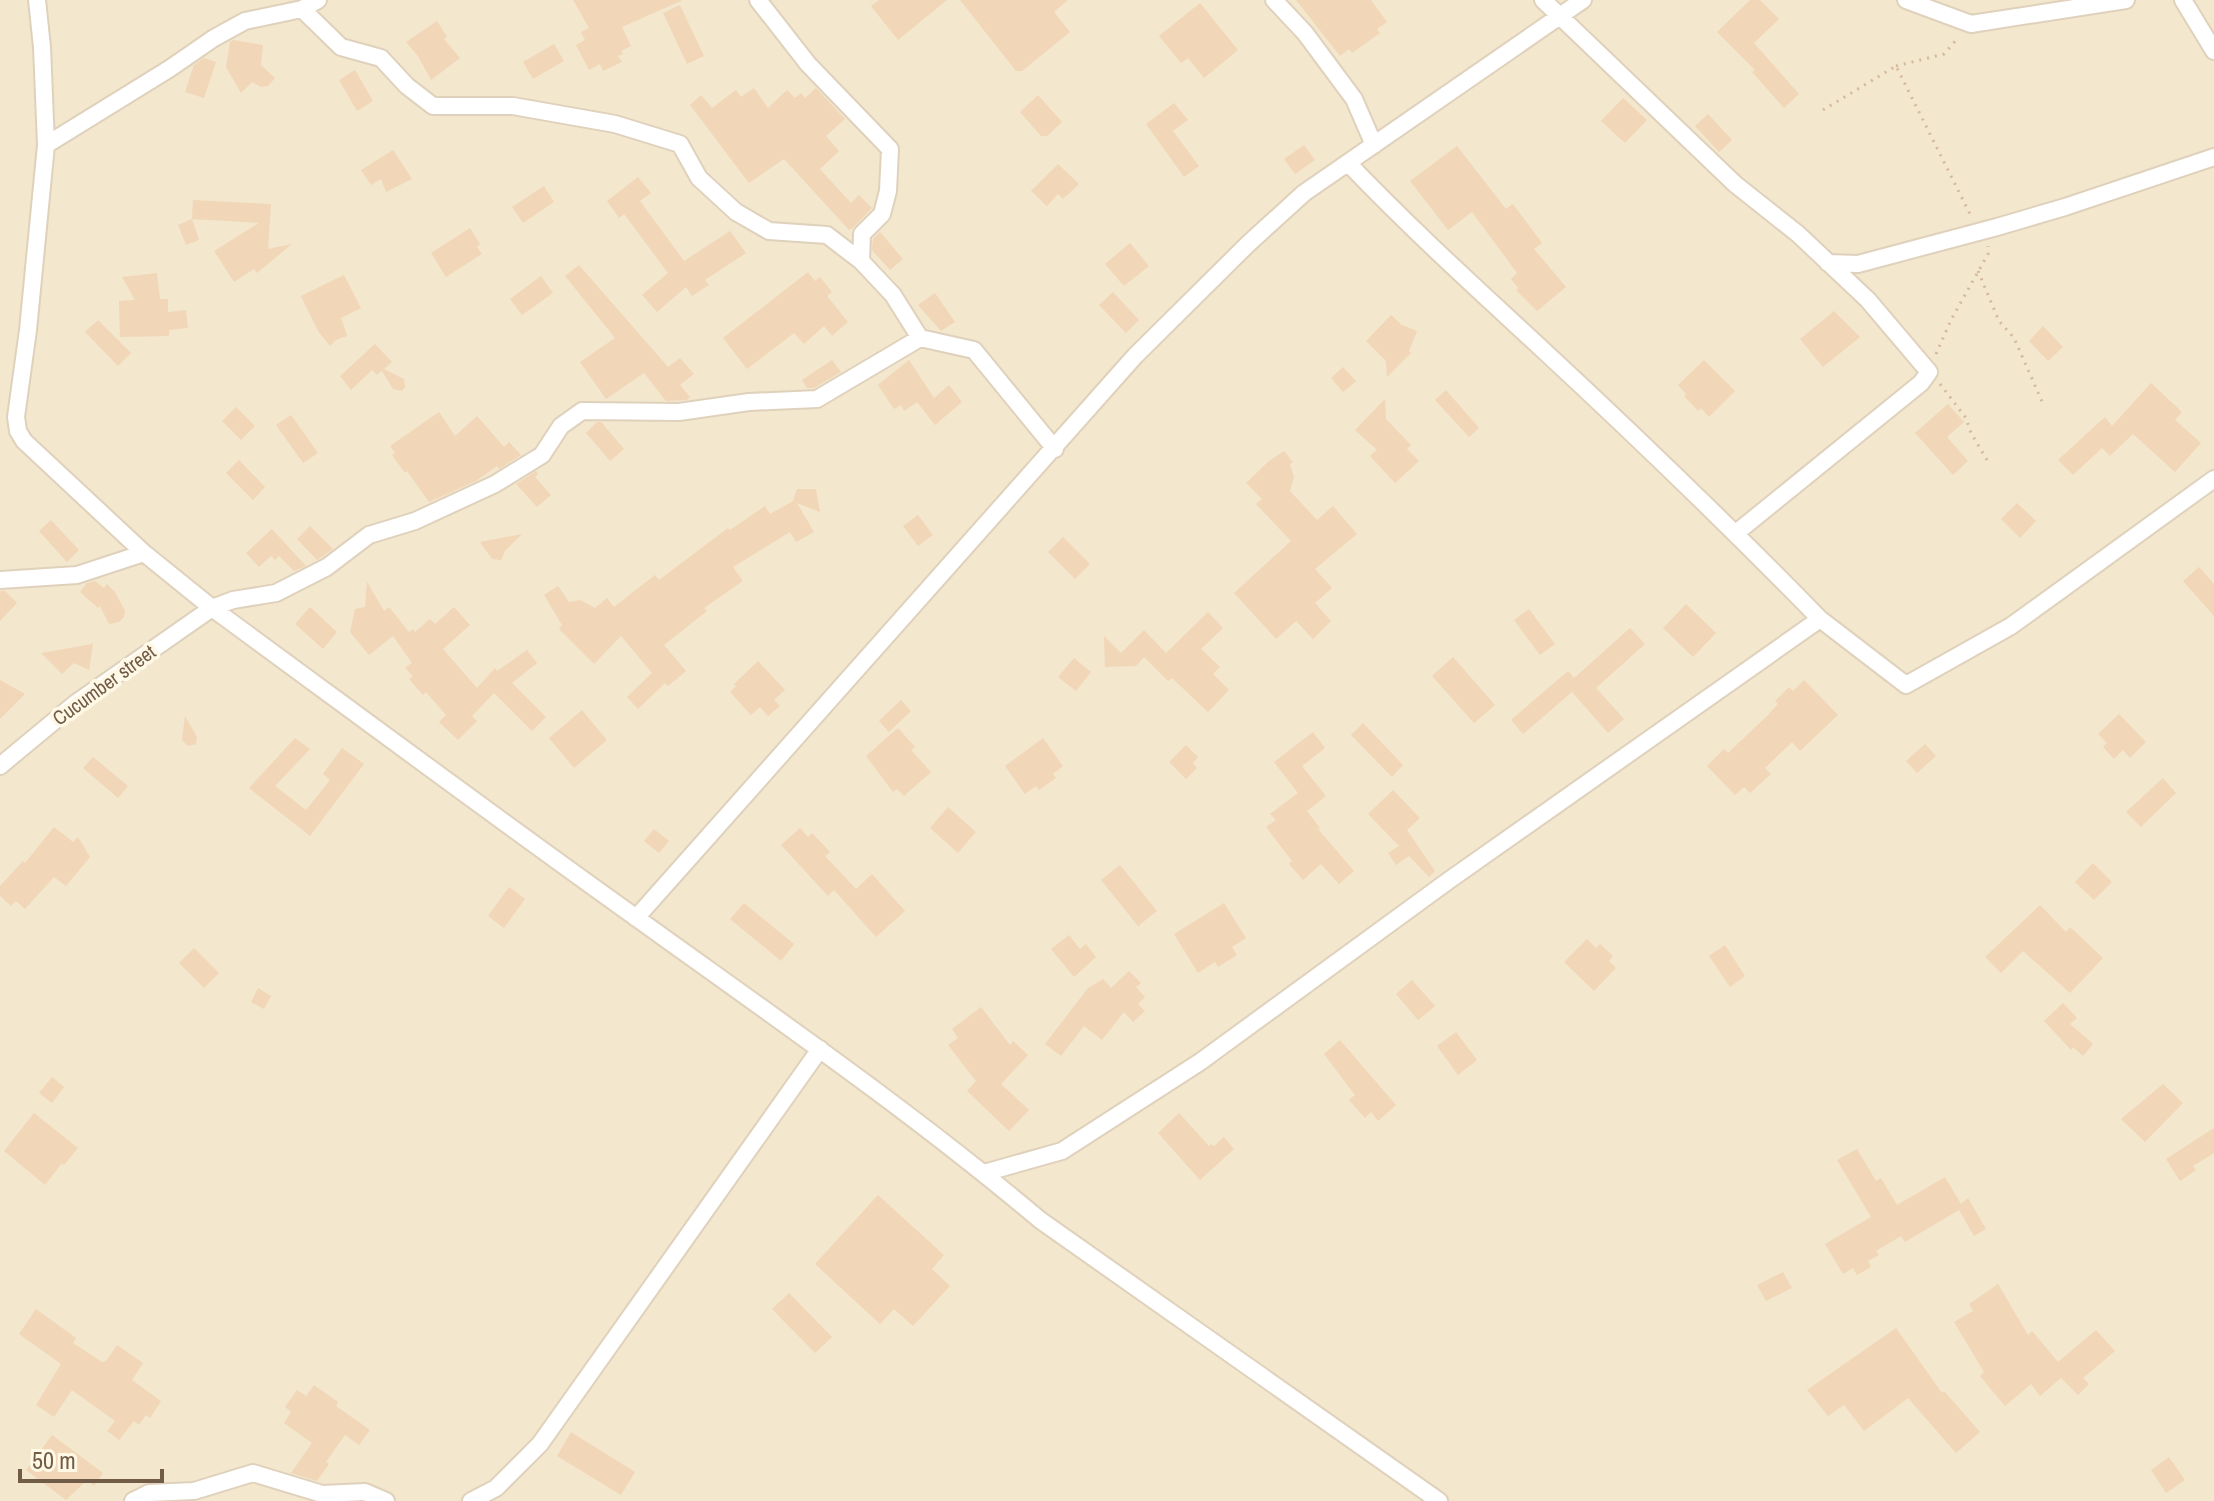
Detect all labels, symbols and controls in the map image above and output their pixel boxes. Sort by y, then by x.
street label: Cucumber street [47,638,161,731]
scale bar [20,1433,162,1483]
text: 50 m [32,1444,76,1476]

